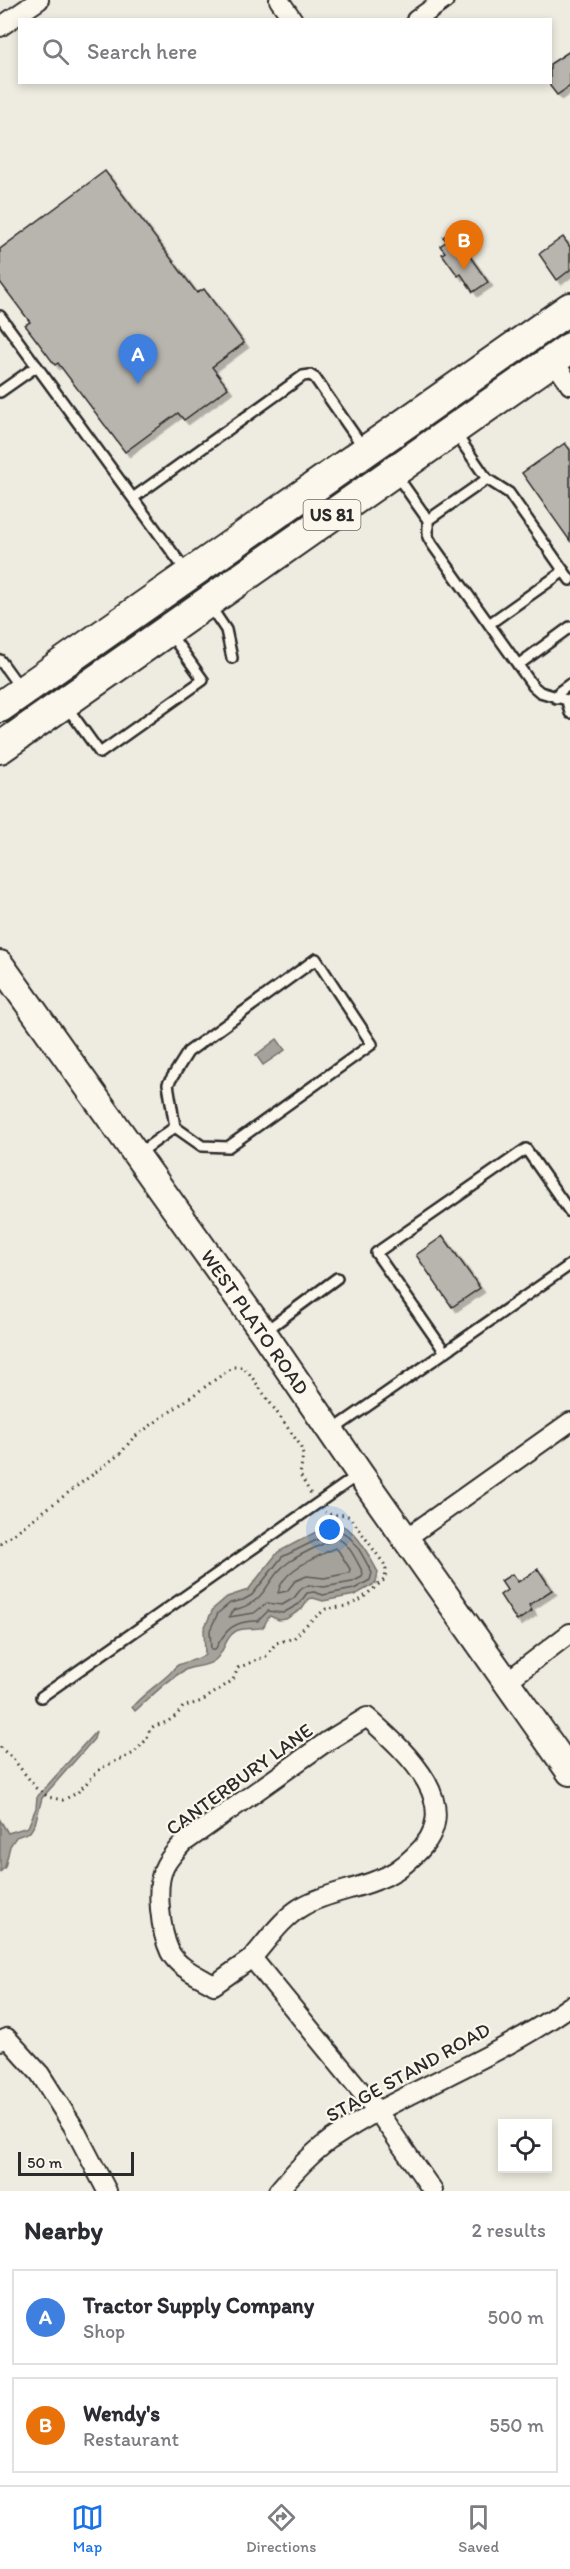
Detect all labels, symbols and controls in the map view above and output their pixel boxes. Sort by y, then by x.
search box [18,18,552,84]
icon: search [39,35,72,68]
text: Search here [87,38,197,65]
pin: B [444,220,484,270]
pin: A [118,334,158,384]
road number: US 81 [304,500,360,530]
street label: WEST PLATO ROAD [196,1245,314,1399]
your location [315,1515,344,1544]
street label: CANTERBURY LANE [161,1718,317,1840]
street label: STAGE STAND ROAD [322,2017,494,2127]
map controls [498,2119,552,2173]
button: locate [498,2119,552,2173]
scale bar [18,2149,134,2176]
text: 50 m [27,2153,62,2172]
text: Nearby [24,2214,103,2246]
text: 2 results [472,2218,546,2242]
text: Tractor Supply Company [83,2292,314,2319]
text: A [39,2305,52,2329]
text: 500 m [488,2305,544,2329]
text: Shop [83,2319,125,2343]
text: Wendy's [83,2400,160,2427]
text: B [39,2413,52,2437]
text: 550 m [489,2413,544,2437]
text: Restaurant [83,2427,179,2451]
tab: Map [71,2501,104,2556]
tab: Directions [246,2501,316,2556]
tab: Saved [458,2501,499,2556]

